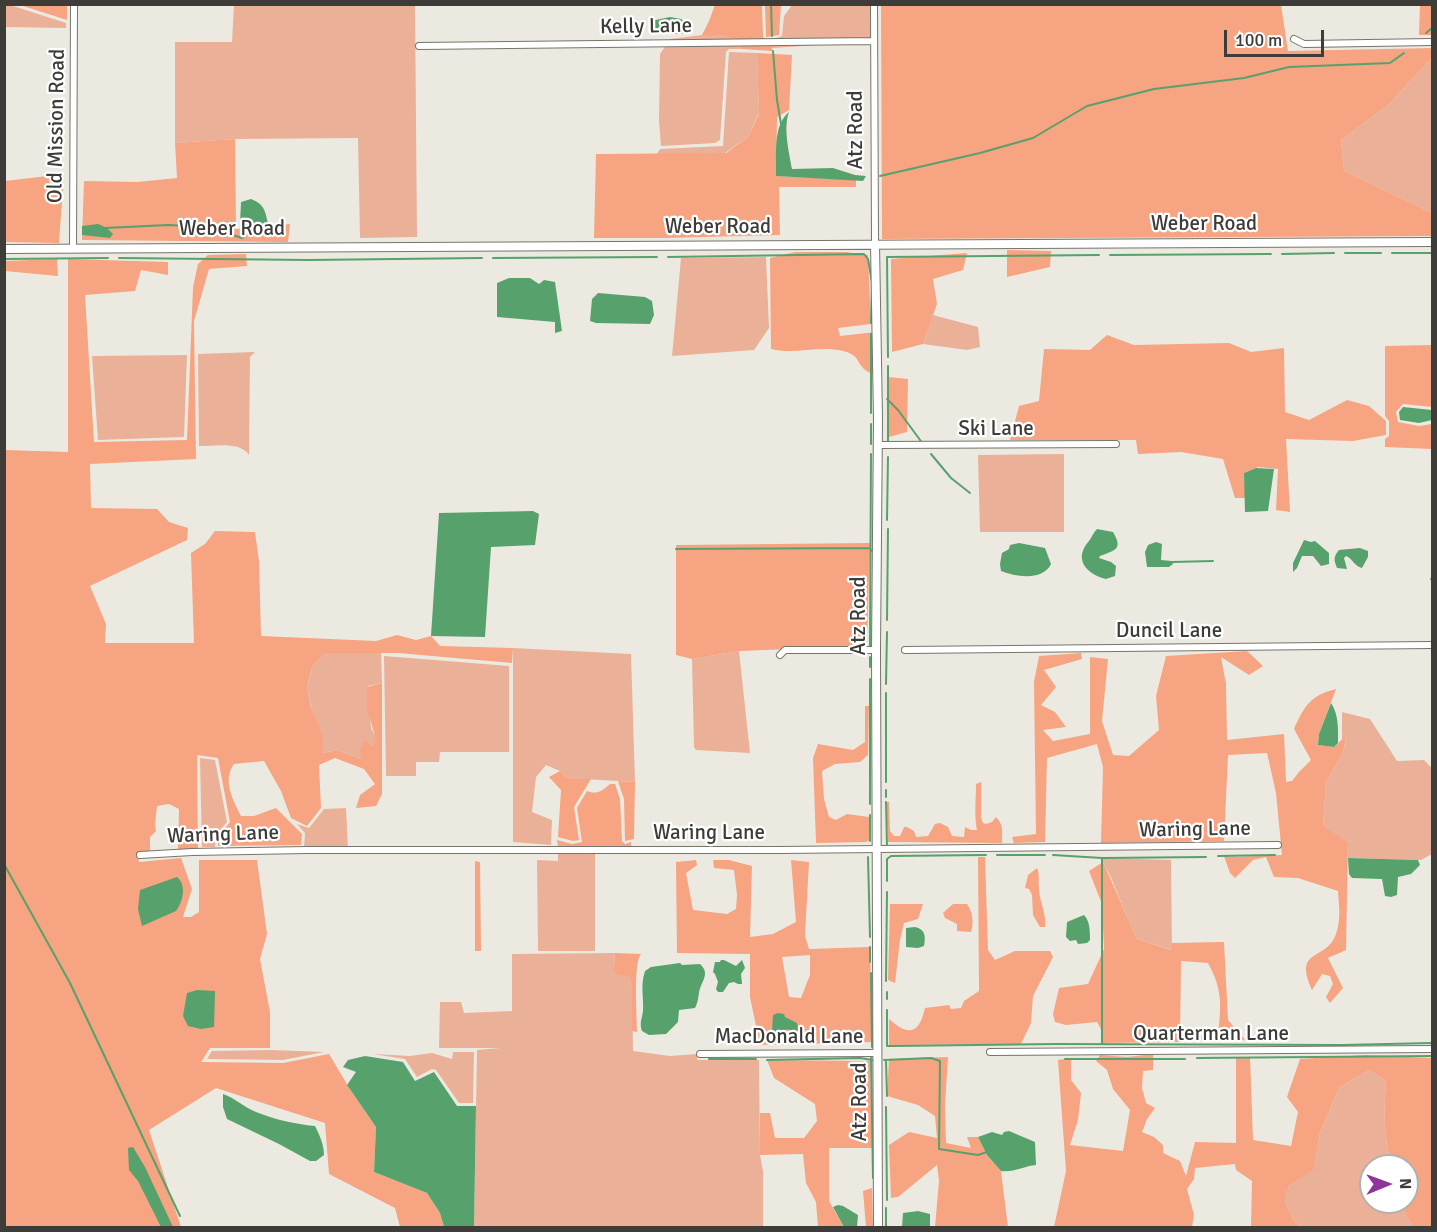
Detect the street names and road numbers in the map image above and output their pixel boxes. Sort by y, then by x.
street label: Kelly Lane [600,14,692,40]
street label: Old Mission Road [43,49,71,203]
street label: Atz Road [843,90,869,170]
street label: Weber Road [1151,211,1257,237]
street label: Weber Road [665,214,771,240]
street label: Weber Road [179,216,285,242]
street label: Ski Lane [958,416,1034,442]
street label: Atz Road [846,576,872,656]
street label: Duncil Lane [1116,618,1222,644]
street label: Waring Lane [1139,816,1251,844]
street label: Waring Lane [167,820,279,850]
street label: Waring Lane [653,820,765,846]
street label: Quarterman Lane [1133,1021,1289,1047]
street label: MacDonald Lane [714,1024,864,1050]
street label: Atz Road [847,1062,873,1142]

